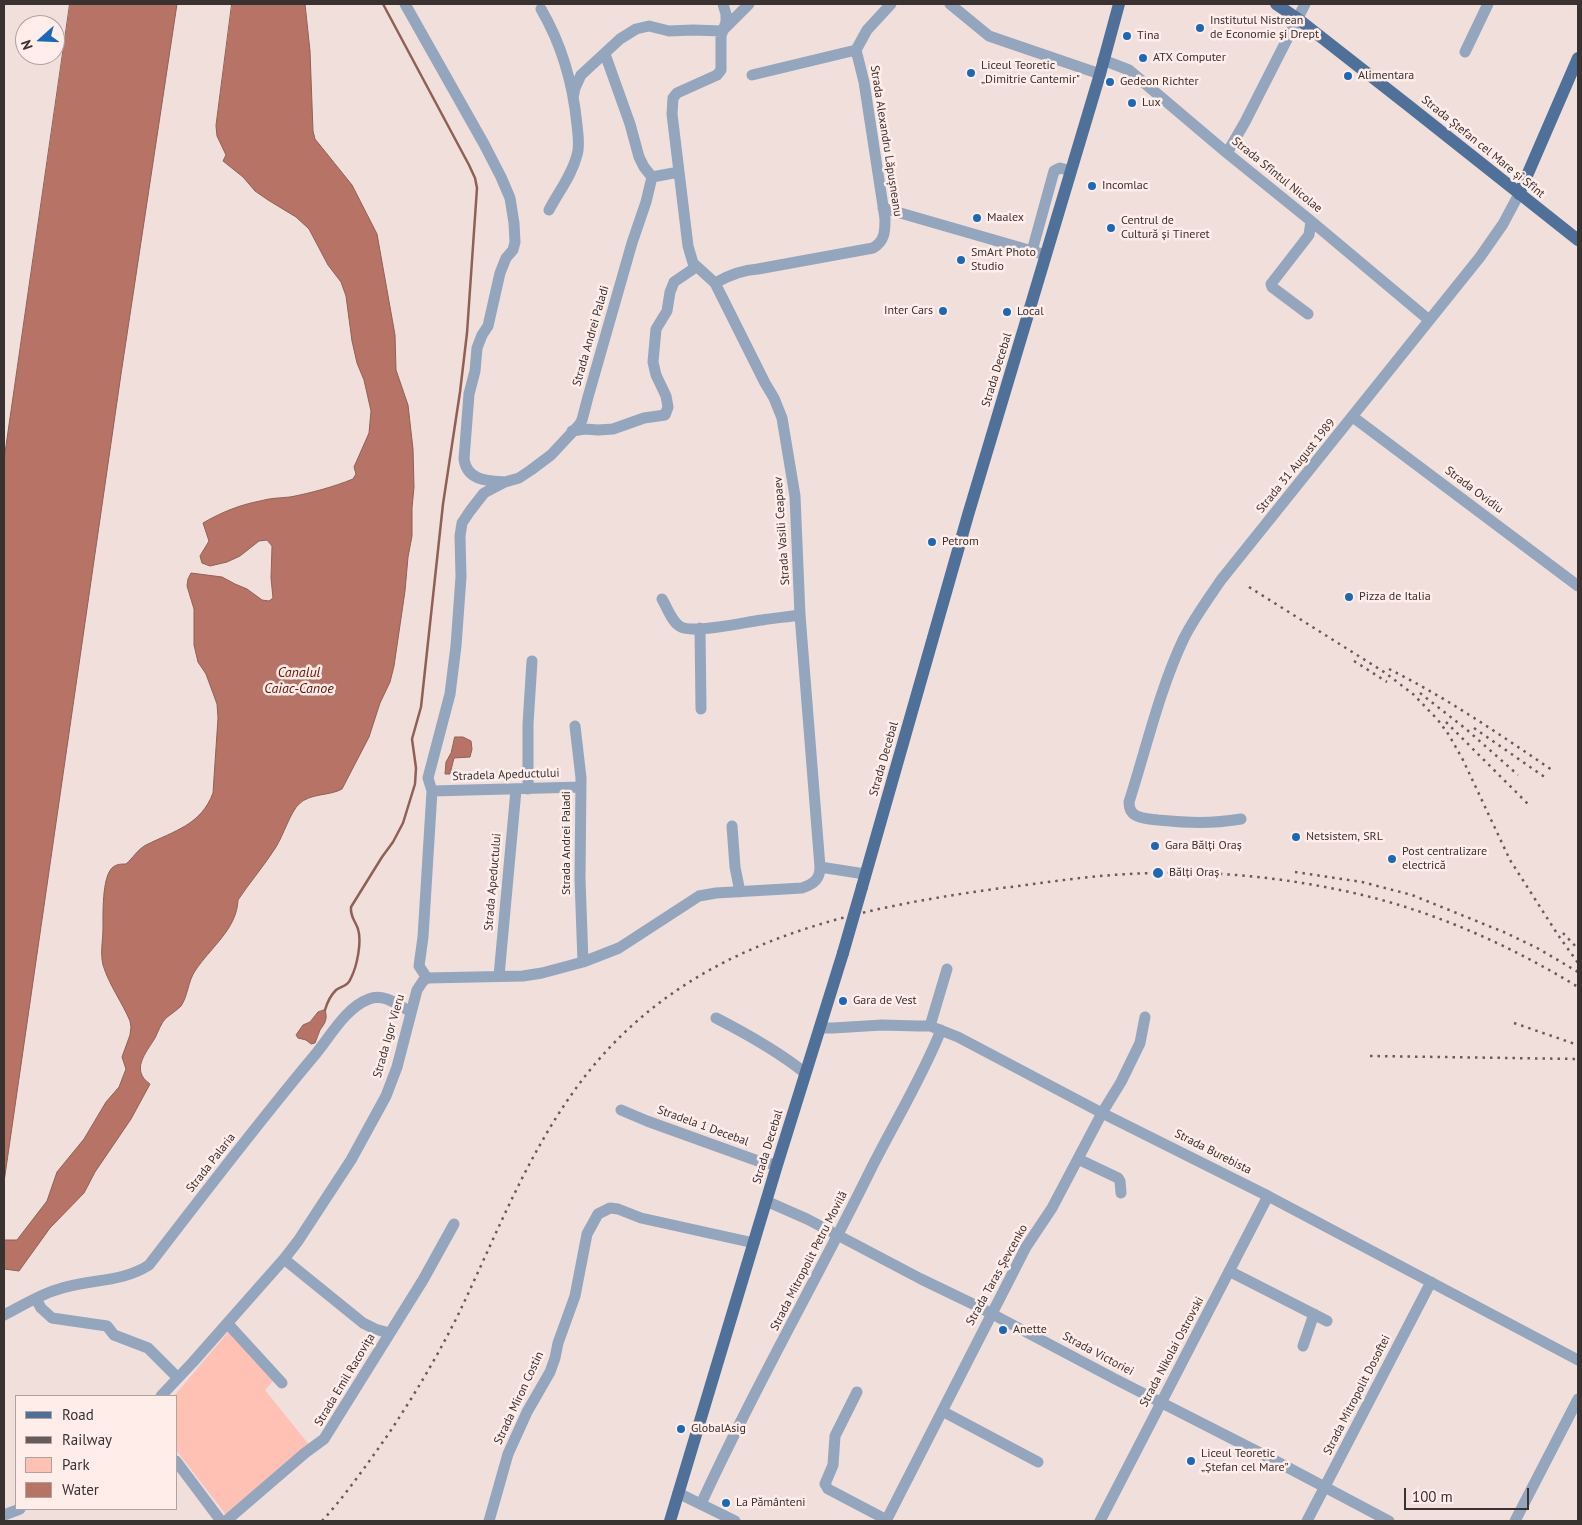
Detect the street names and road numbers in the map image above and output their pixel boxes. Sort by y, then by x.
street label: Strada Alexandru Lăpușneanu [867,64,905,218]
street label: Strada Ștefan cel Mare și Sfînt [1418,93,1548,201]
street label: Strada Sfîntul Nicolae [1229,134,1325,216]
street label: Strada Andrei Paladi [570,284,612,388]
street label: Strada Decebal [979,331,1015,409]
street label: Strada 31 August 1989 [1254,416,1338,516]
street label: Strada Ovidiu [1442,463,1506,517]
street label: Strada Vasili Ceapaev [771,476,793,586]
street label: Strada Decebal [866,720,902,798]
street label: Stradela Apeductului [452,766,560,784]
street label: Strada Andrei Paladi [560,791,574,895]
street label: Strada Apeductului [482,833,504,931]
street label: Strada Igor Vieru [370,992,408,1080]
street label: Stradela 1 Decebal [655,1103,751,1149]
street label: Strada Decebal [750,1108,786,1186]
street label: Strada Burebista [1172,1126,1254,1178]
street label: Strada Palaria [183,1131,239,1195]
street label: Strada Mitropolit Petru Movilă [767,1189,851,1333]
street label: Strada Taras Șevcenko [963,1222,1031,1328]
street label: Strada Nikolai Ostrovski [1137,1294,1207,1410]
street label: Strada Victoriei [1060,1329,1136,1379]
street label: Strada Emil Racovița [312,1331,378,1429]
street label: Strada Mitropolit Dosoftei [1320,1333,1394,1457]
street label: Strada Miron Costin [491,1349,547,1447]

